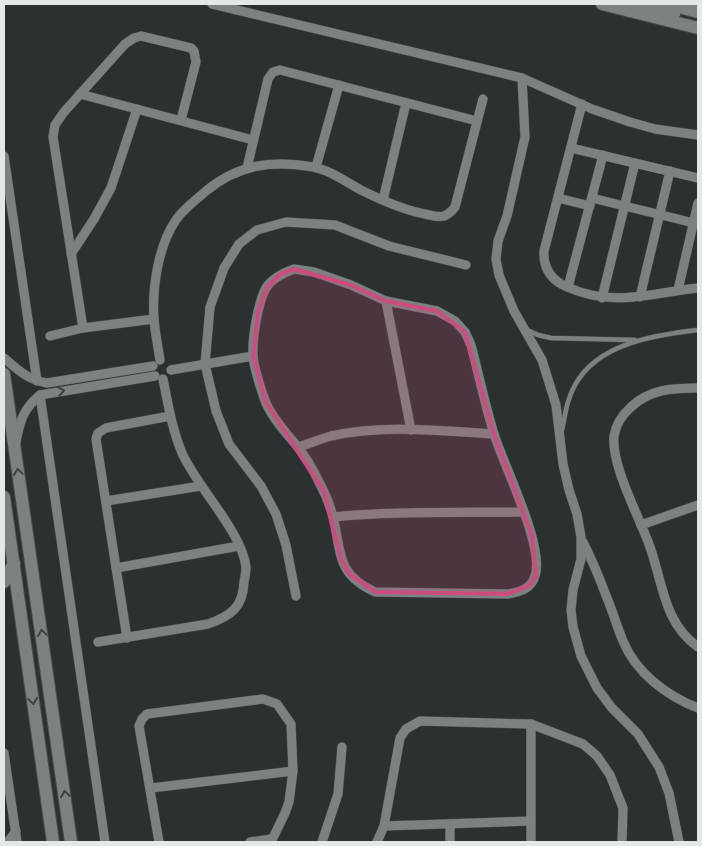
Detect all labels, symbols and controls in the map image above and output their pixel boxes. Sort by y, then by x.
one-way arrow [56,387,65,397]
one-way arrow [14,468,24,477]
one-way arrow [37,629,48,637]
one-way arrow [27,698,38,706]
one-way arrow [60,790,70,798]

